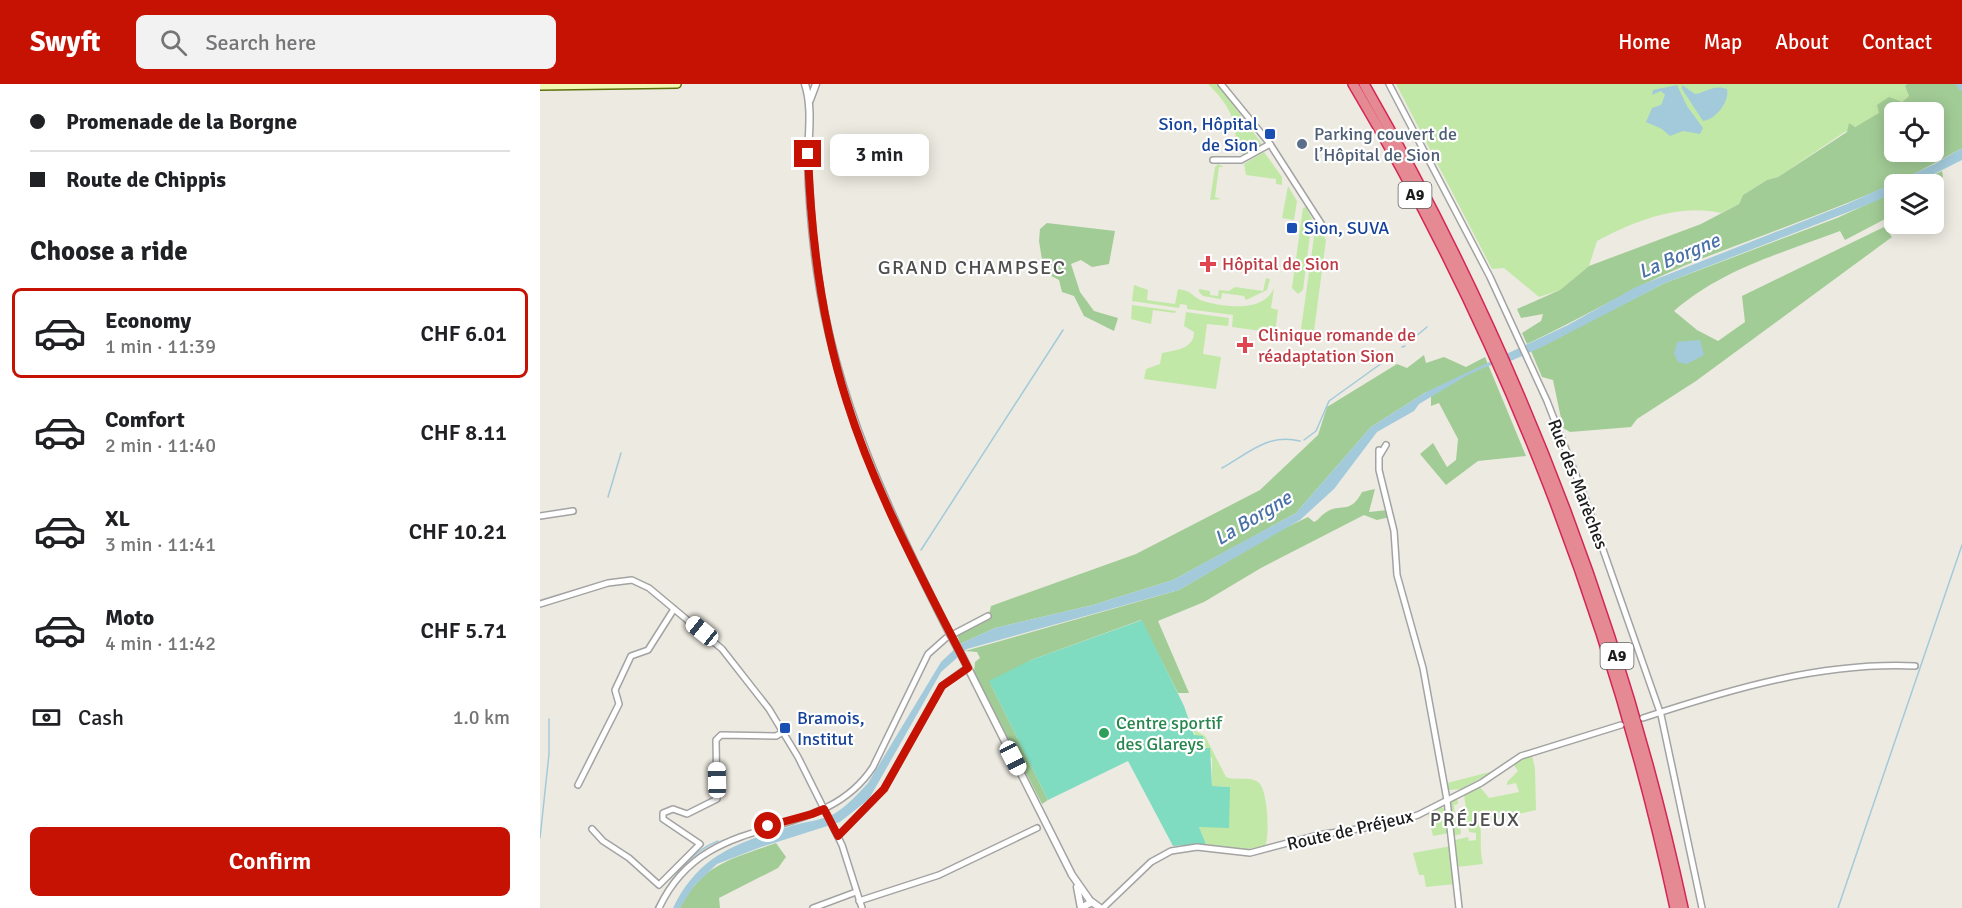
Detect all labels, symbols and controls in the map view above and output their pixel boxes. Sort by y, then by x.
search box [136,15,556,69]
text: Swyft [30,25,100,59]
icon: search [157,26,190,59]
text: Search here [205,29,316,56]
text: Home [1618,29,1671,55]
text: Map [1704,29,1742,55]
text: About [1775,29,1829,55]
text: Contact [1862,29,1932,55]
map controls [1884,102,1944,234]
button: locate [1884,102,1944,162]
text: Promenade de la Borgne [66,108,297,135]
place label: Sion, Hôpital de Sion [1159,113,1258,156]
place label: Parking couvert de l’Hôpital de Sion [1314,123,1457,166]
marker: Sion, Hôpital de Sion [1263,127,1277,141]
callout: 3 min [829,133,928,175]
marker: Parking couvert de l’Hôpital de Sion [1295,137,1309,151]
route end [794,140,821,167]
text: 3 min [856,142,903,167]
text: Route de Chippis [66,166,226,193]
button: layers [1884,174,1944,234]
road number: A9 [1398,182,1432,208]
place label: Sion, SUVA [1304,217,1389,239]
marker: Sion, SUVA [1285,221,1299,235]
water label: La Borgne [1635,227,1724,284]
text: Choose a ride [30,235,188,268]
place label: Hôpital de Sion [1222,253,1339,275]
district label: GRAND CHAMPSEC [878,255,1066,280]
marker: Hôpital de Sion [1199,255,1217,273]
icon: car [33,306,87,360]
text: Economy [105,307,191,334]
text: CHF 6.01 [421,320,507,347]
place label: Clinique romande de réadaptation Sion [1258,324,1416,367]
text: 1 min · 11:39 [105,334,216,359]
marker: Clinique romande de réadaptation Sion [1236,336,1254,354]
icon: car [33,405,87,459]
text: Comfort [105,406,185,433]
street label: Rue des Marèches [1543,416,1613,552]
text: CHF 8.11 [421,419,507,446]
text: 2 min · 11:40 [105,433,216,458]
water label: La Borgne [1210,485,1297,551]
icon: car [33,504,87,558]
text: XL [105,505,130,532]
text: CHF 10.21 [409,518,507,545]
text: 3 min · 11:41 [105,532,216,557]
icon: car [33,603,87,657]
text: Moto [105,604,154,631]
car [682,613,722,649]
text: CHF 5.71 [421,617,507,644]
text: 4 min · 11:42 [105,631,216,656]
road number: A9 [1600,643,1634,669]
icon: cash [30,701,63,734]
text: Cash [78,704,124,731]
text: 1.0 km [453,705,510,730]
place label: Bramois, Institut [797,707,865,750]
place label: Centre sportif des Glareys [1116,712,1223,755]
marker: Bramois, Institut [778,721,792,735]
marker: Centre sportif des Glareys [1097,726,1111,740]
car [997,738,1029,778]
car [708,762,726,798]
street label: Route de Préjeux [1285,805,1416,855]
district label: PRÉJEUX [1430,807,1520,832]
route start [754,812,781,839]
button: Confirm [30,827,510,896]

